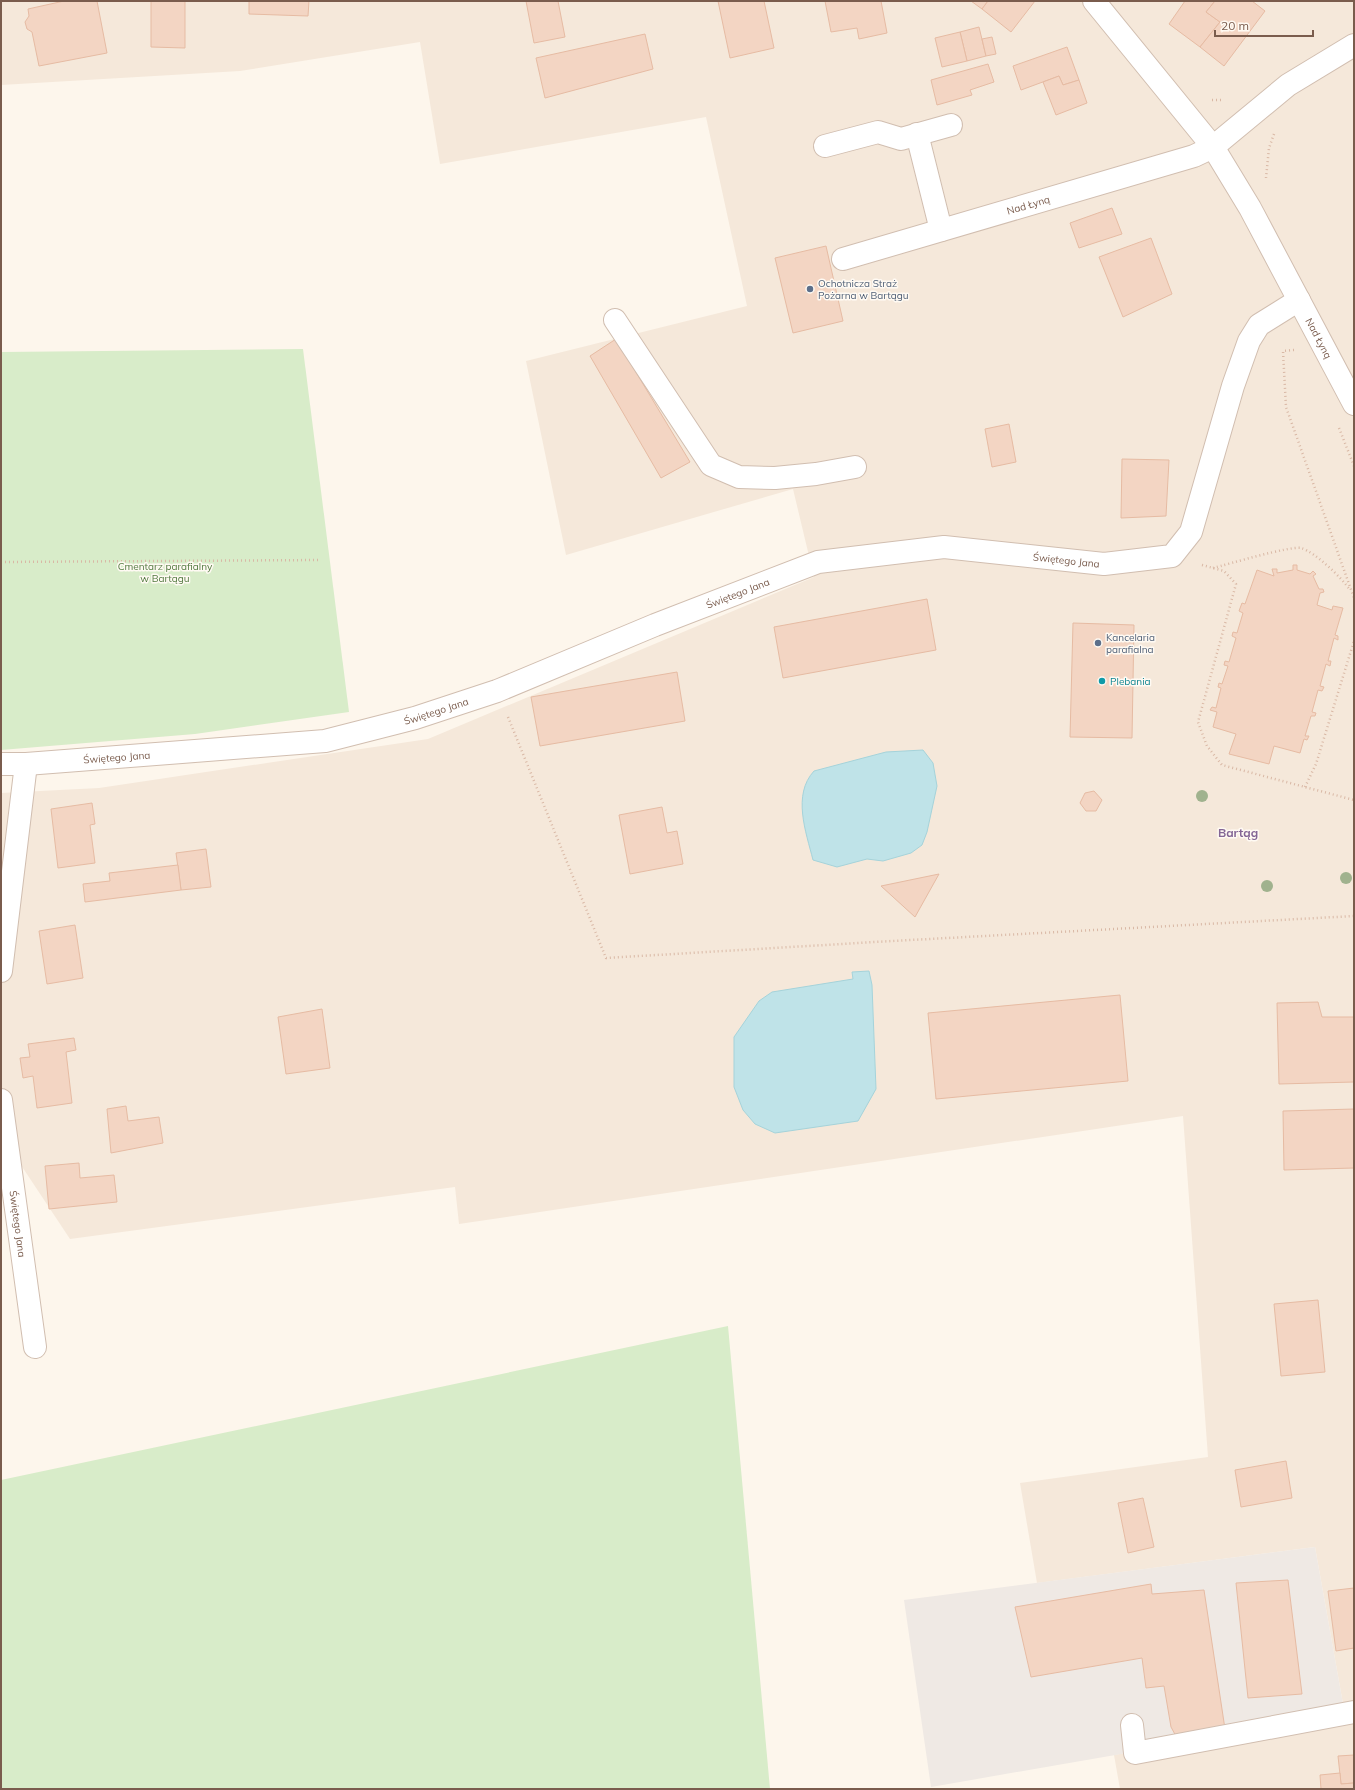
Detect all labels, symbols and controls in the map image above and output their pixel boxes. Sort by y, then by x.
scale bar [1215,12,1313,38]
text: 20 m [1221,18,1249,33]
street label: Nad Łyną [1005,193,1051,218]
place label: Ochotnicza Straż Pożarna w Bartągu [818,277,908,302]
marker: Ochotnicza Straż Pożarna w Bartągu [805,284,815,294]
street label: Nad Łyną [1302,316,1335,361]
street label: Świętego Jana [1032,550,1100,571]
park label: Cmentarz parafialny w Bartągu [118,560,213,585]
street label: Świętego Jana [704,575,772,612]
place label: Kancelaria parafialna [1106,631,1155,656]
marker: Kancelaria parafialna [1093,638,1103,648]
place label: Plebania [1110,675,1151,688]
marker: Plebania [1097,676,1107,686]
street label: Świętego Jana [403,695,470,728]
street label: Świętego Jana [83,748,151,767]
district label: Bartąg [1218,825,1258,840]
street label: Świętego Jana [7,1190,29,1258]

